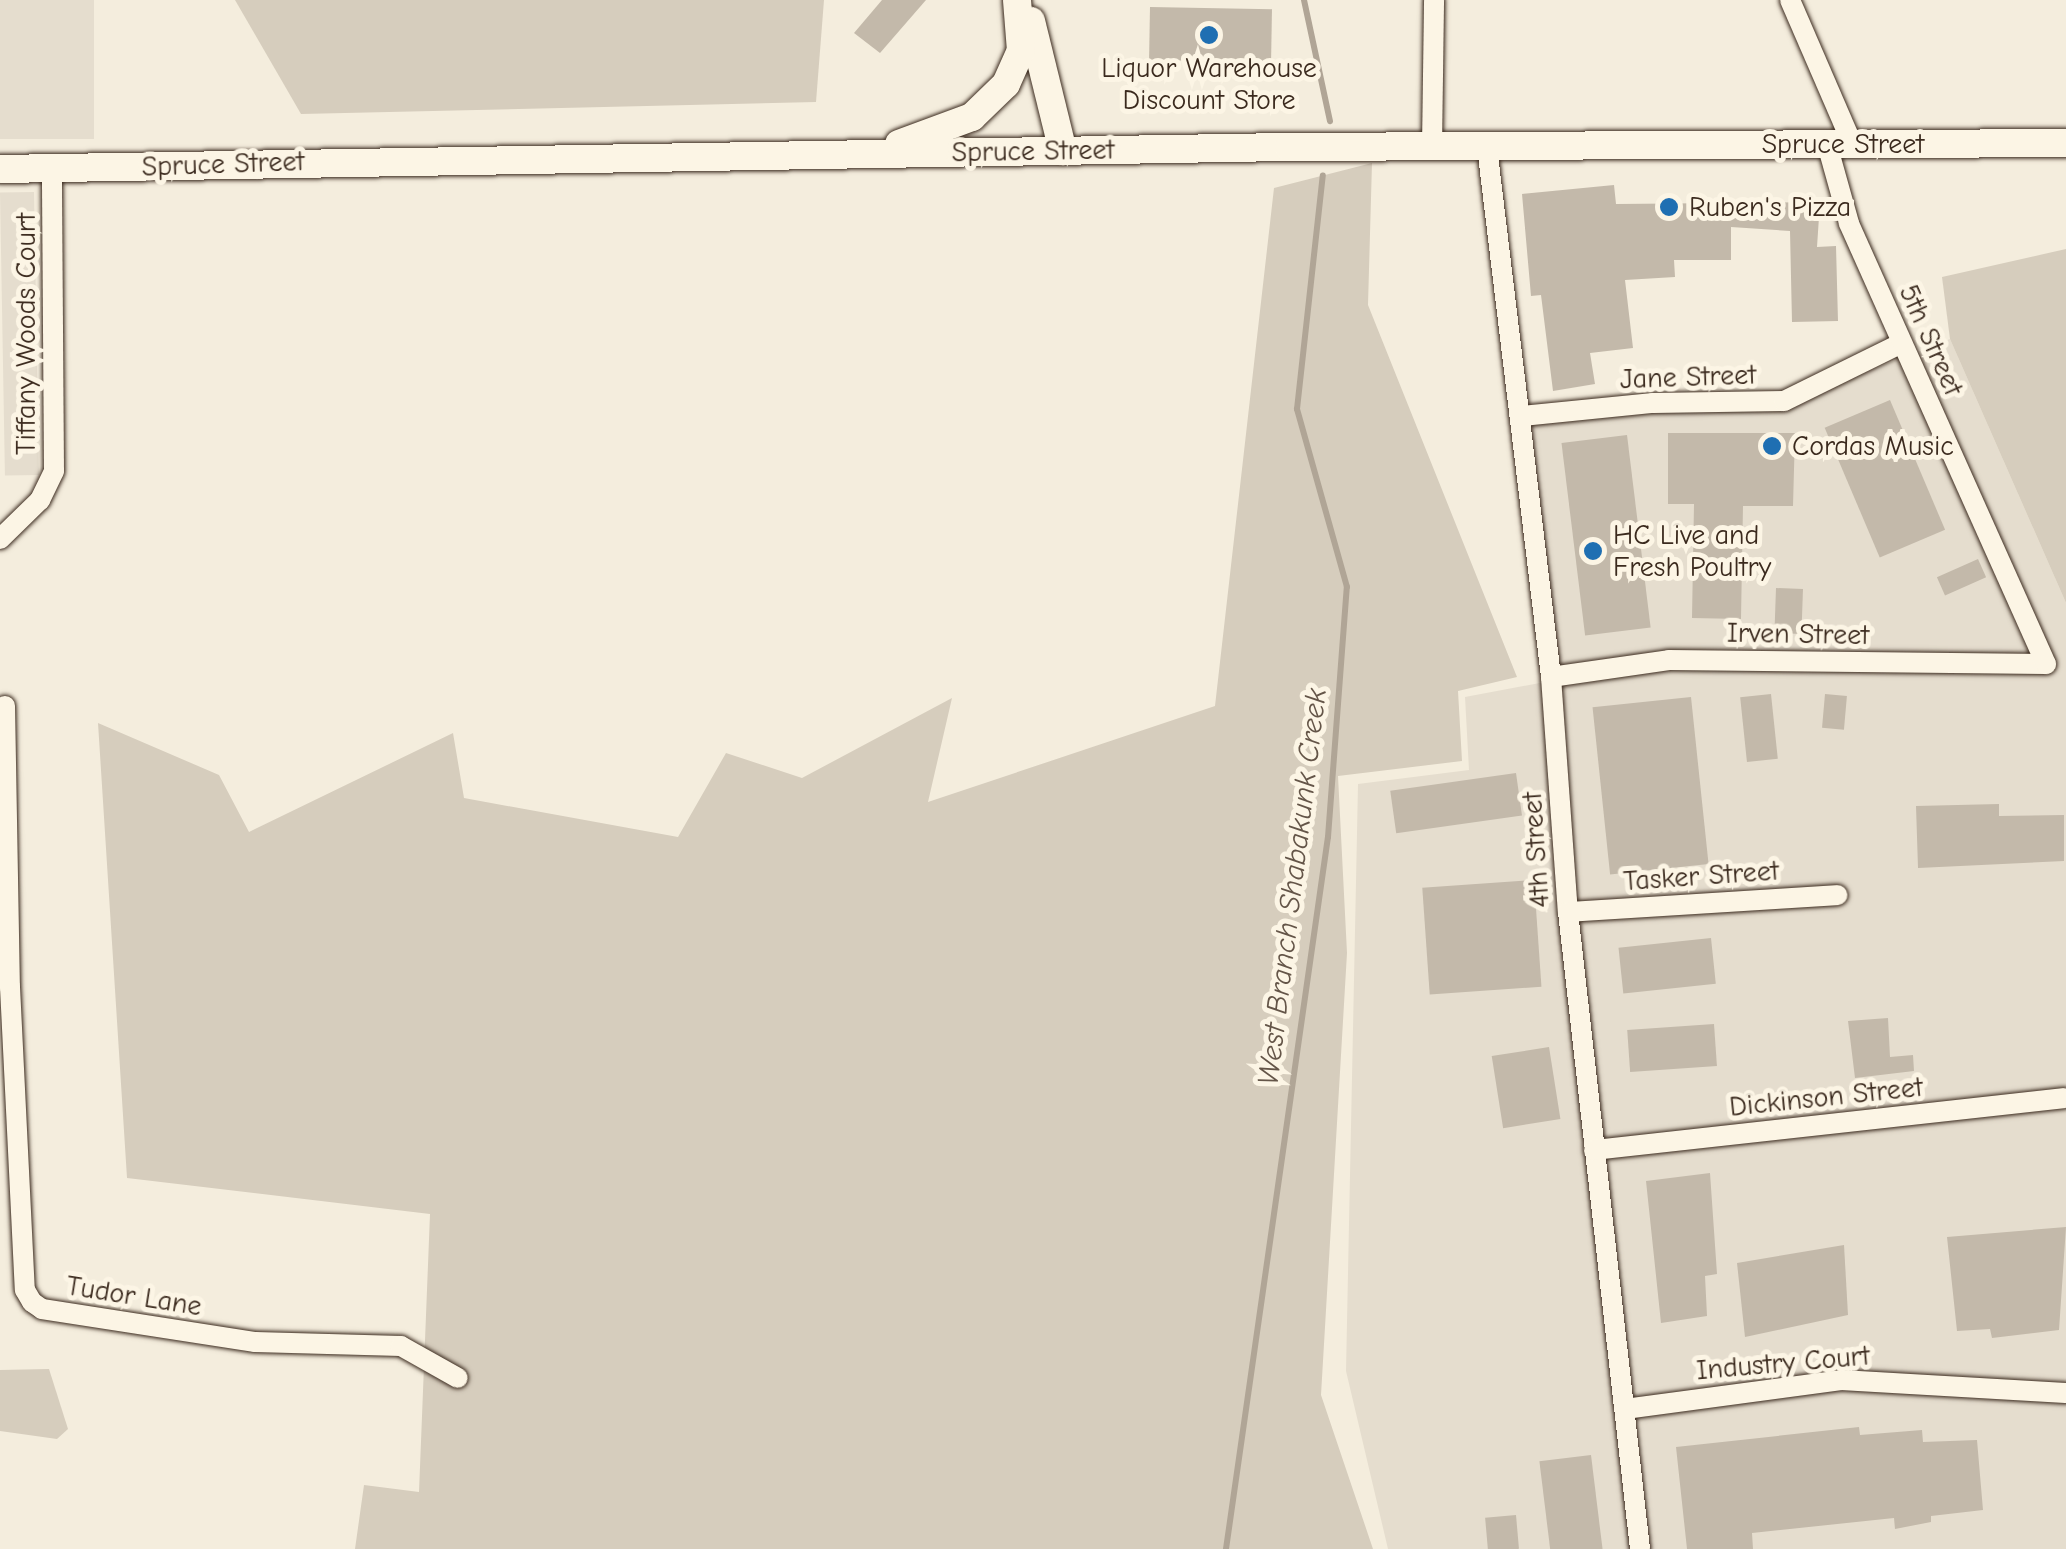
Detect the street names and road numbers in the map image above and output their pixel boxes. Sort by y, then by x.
street label: Spruce Street [1762,127,1924,161]
street label: Spruce Street [951,133,1115,169]
street label: Spruce Street [141,144,305,184]
street label: Tiffany Woods Court [9,213,43,455]
street label: 5th Street [1892,279,1970,401]
street label: Jane Street [1619,358,1757,396]
street label: Irven Street [1727,616,1869,652]
street label: 4th Street [1515,791,1557,909]
street label: Tasker Street [1622,854,1780,898]
street label: Dickinson Street [1728,1070,1924,1124]
street label: Tudor Lane [64,1269,204,1323]
street label: Industry Court [1695,1339,1871,1387]

